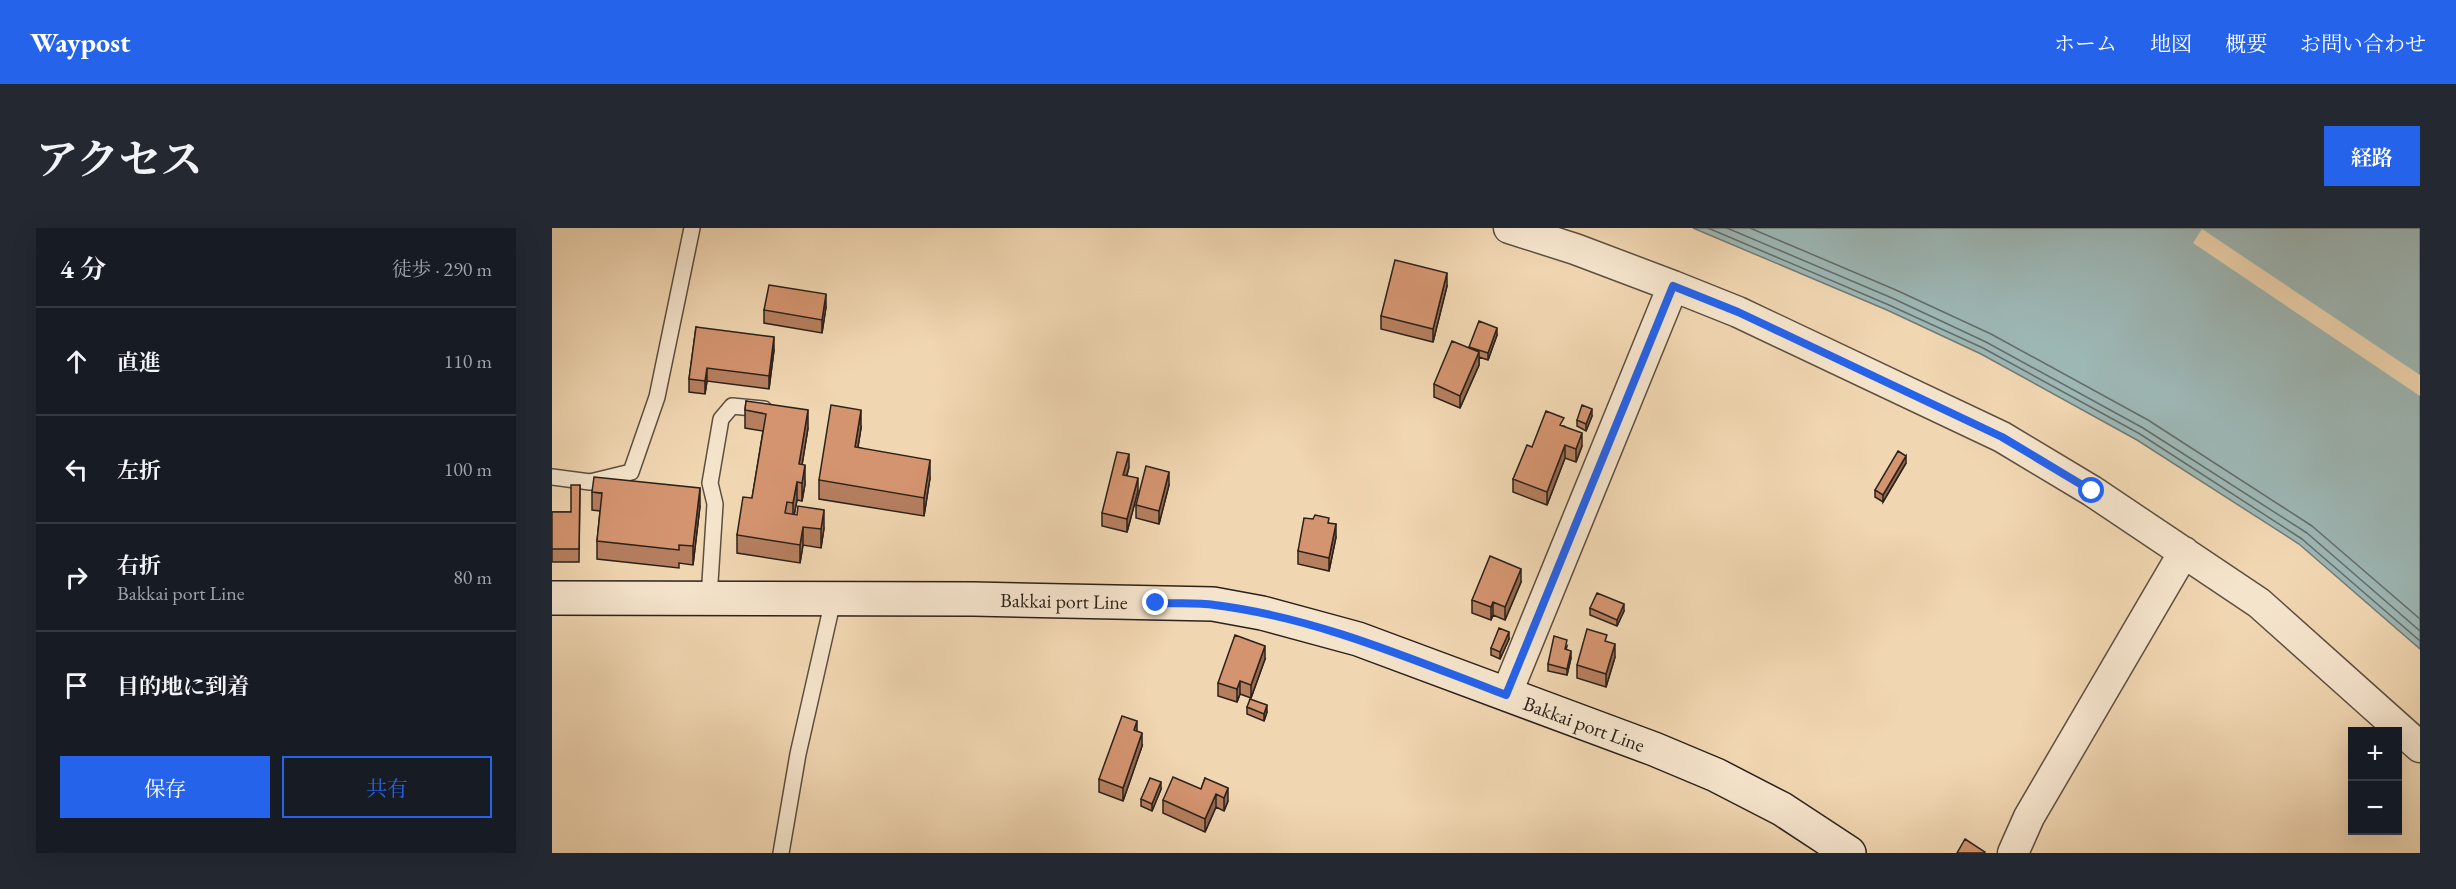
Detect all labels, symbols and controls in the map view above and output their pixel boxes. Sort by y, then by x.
text: Waypost [30,24,131,60]
text: ホーム [2054,30,2117,57]
text: 地図 [2150,30,2192,57]
text: 概要 [2225,30,2267,57]
text: お問い合わせ [2300,30,2426,57]
button: 経路 [2324,126,2420,186]
text: アクセス [36,132,203,187]
text: 4 分 [60,252,106,286]
text: 徒歩 · 290 m [392,256,492,282]
icon: ahead [60,345,93,378]
text: 直進 [117,348,161,377]
text: 110 m [444,348,492,374]
icon: left [60,453,93,486]
text: 左折 [117,456,161,485]
text: 100 m [444,456,492,482]
route start [2078,477,2104,503]
text: 右折 [117,551,161,580]
icon: right [60,561,93,594]
text: 80 m [453,564,492,590]
text: Bakkai port Line [117,580,245,606]
street label: Bakkai port Line [1000,587,1128,615]
route end [1142,589,1168,615]
icon: arrive [60,669,93,702]
text: 目的地に到着 [117,672,249,701]
street label: Bakkai port Line [1520,690,1649,758]
map controls [2348,727,2402,835]
button: + [2348,727,2402,781]
button: 保存 [60,756,270,818]
button: 共有 [282,756,492,818]
button: − [2348,781,2402,835]

